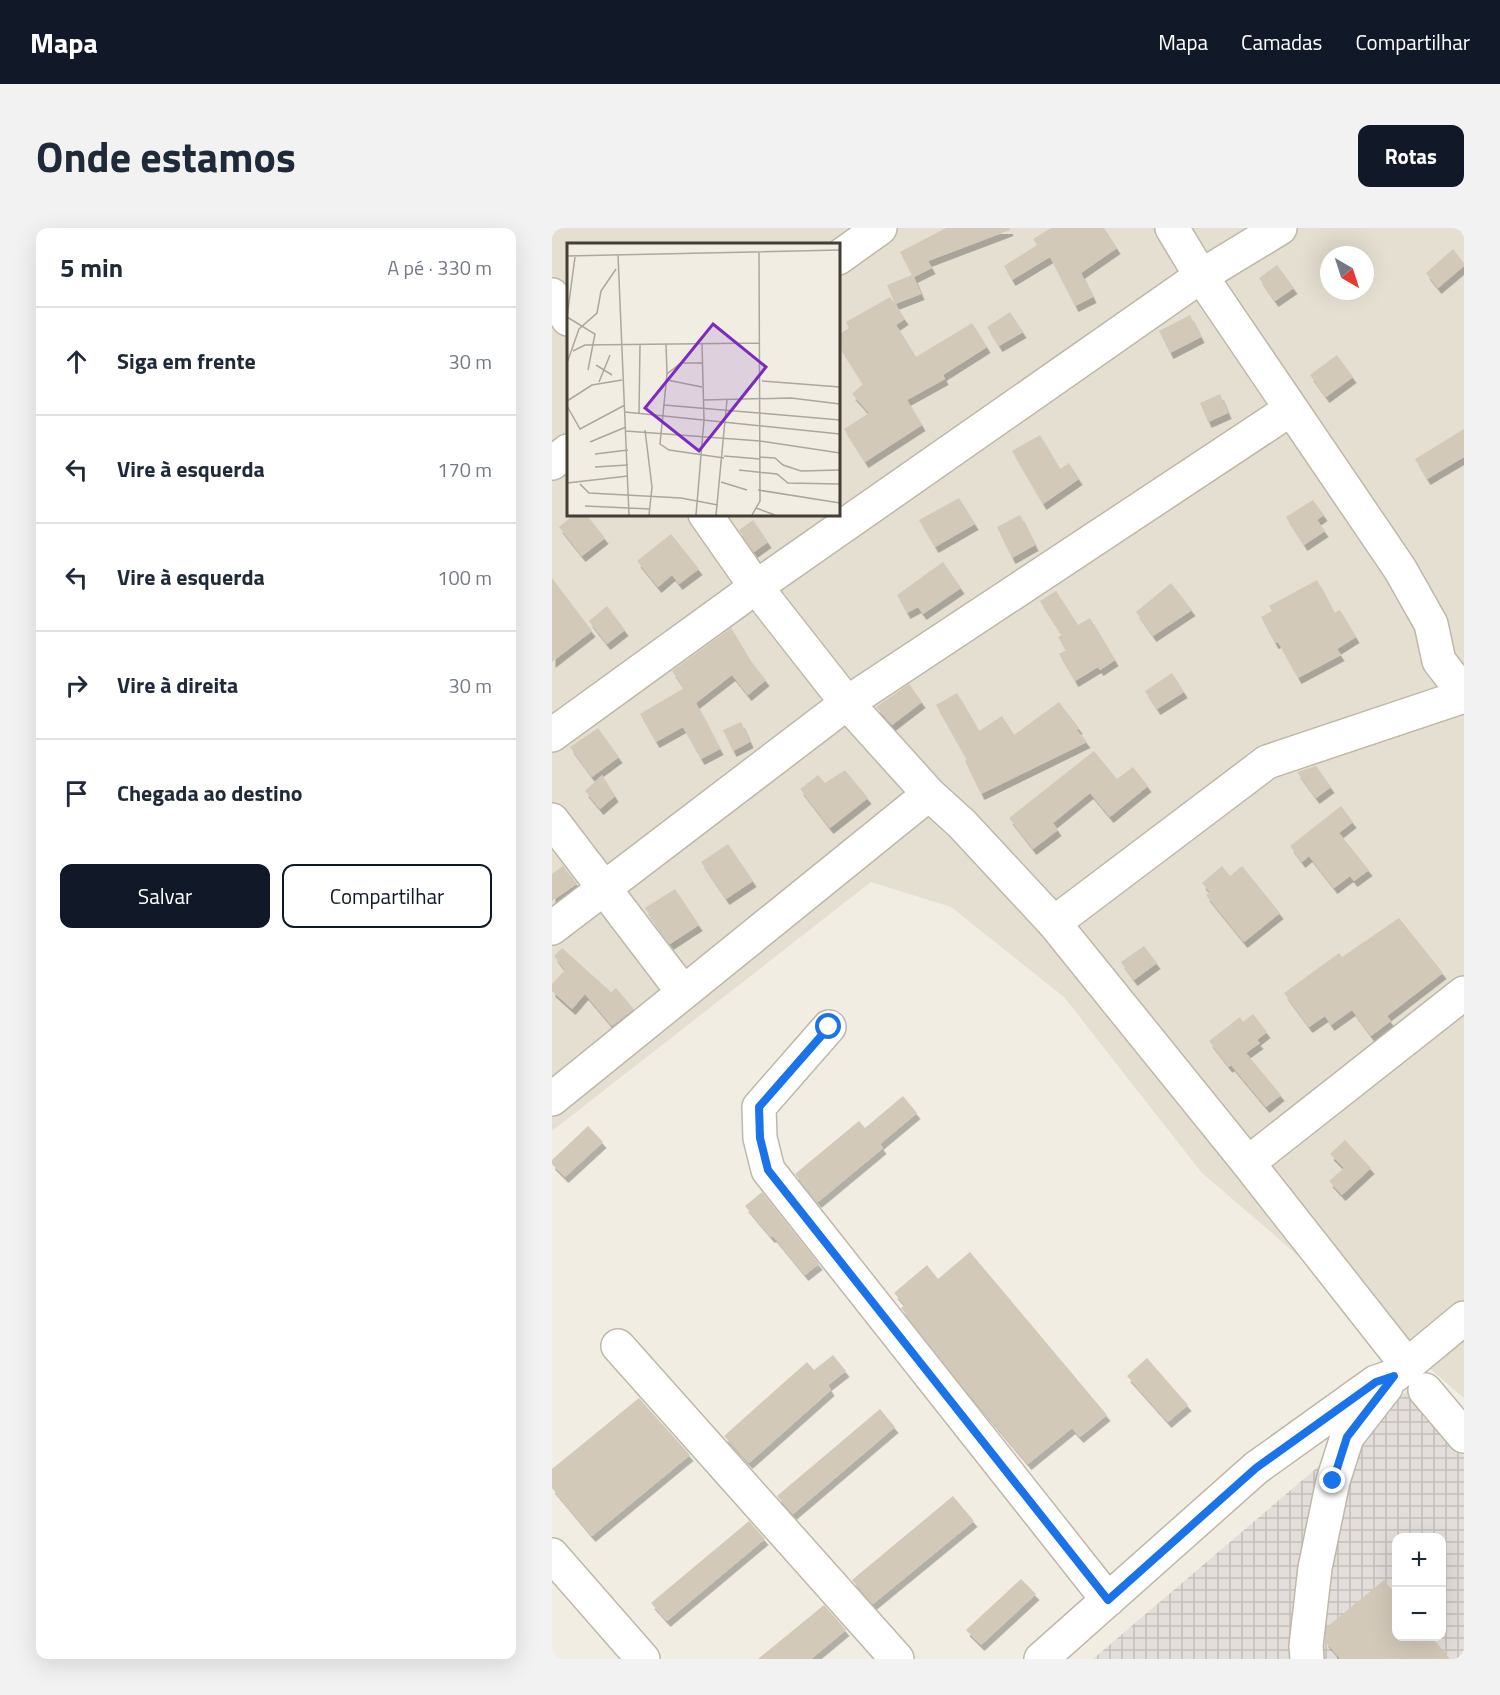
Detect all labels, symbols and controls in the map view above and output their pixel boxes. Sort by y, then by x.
text: Mapa [30,21,98,64]
text: Mapa [1158,26,1208,58]
text: Camadas [1241,26,1322,58]
text: Compartilhar [1355,26,1470,58]
text: Onde estamos [36,124,296,188]
button: Rotas [1358,125,1464,187]
inset map [567,243,840,516]
north arrow [1320,246,1374,300]
text: 5 min [60,248,123,287]
text: A pé · 330 m [387,252,492,283]
text: Siga em frente [117,344,256,378]
icon: ahead [60,345,93,378]
text: 30 m [448,346,492,377]
text: Vire à esquerda [117,452,265,486]
icon: left [60,453,93,486]
text: 170 m [437,454,492,485]
text: Vire à esquerda [117,560,265,594]
icon: left [60,561,93,594]
text: 100 m [437,562,492,593]
text: Vire à direita [117,668,238,702]
icon: right [60,669,93,702]
text: 30 m [448,670,492,701]
text: Chegada ao destino [117,776,303,810]
icon: arrive [60,777,93,810]
button: Salvar [60,864,270,928]
button: Compartilhar [282,864,492,928]
route start [815,1013,841,1039]
route end [1319,1467,1345,1493]
map controls [1392,1533,1446,1641]
button: + [1392,1533,1446,1587]
button: − [1392,1587,1446,1641]

